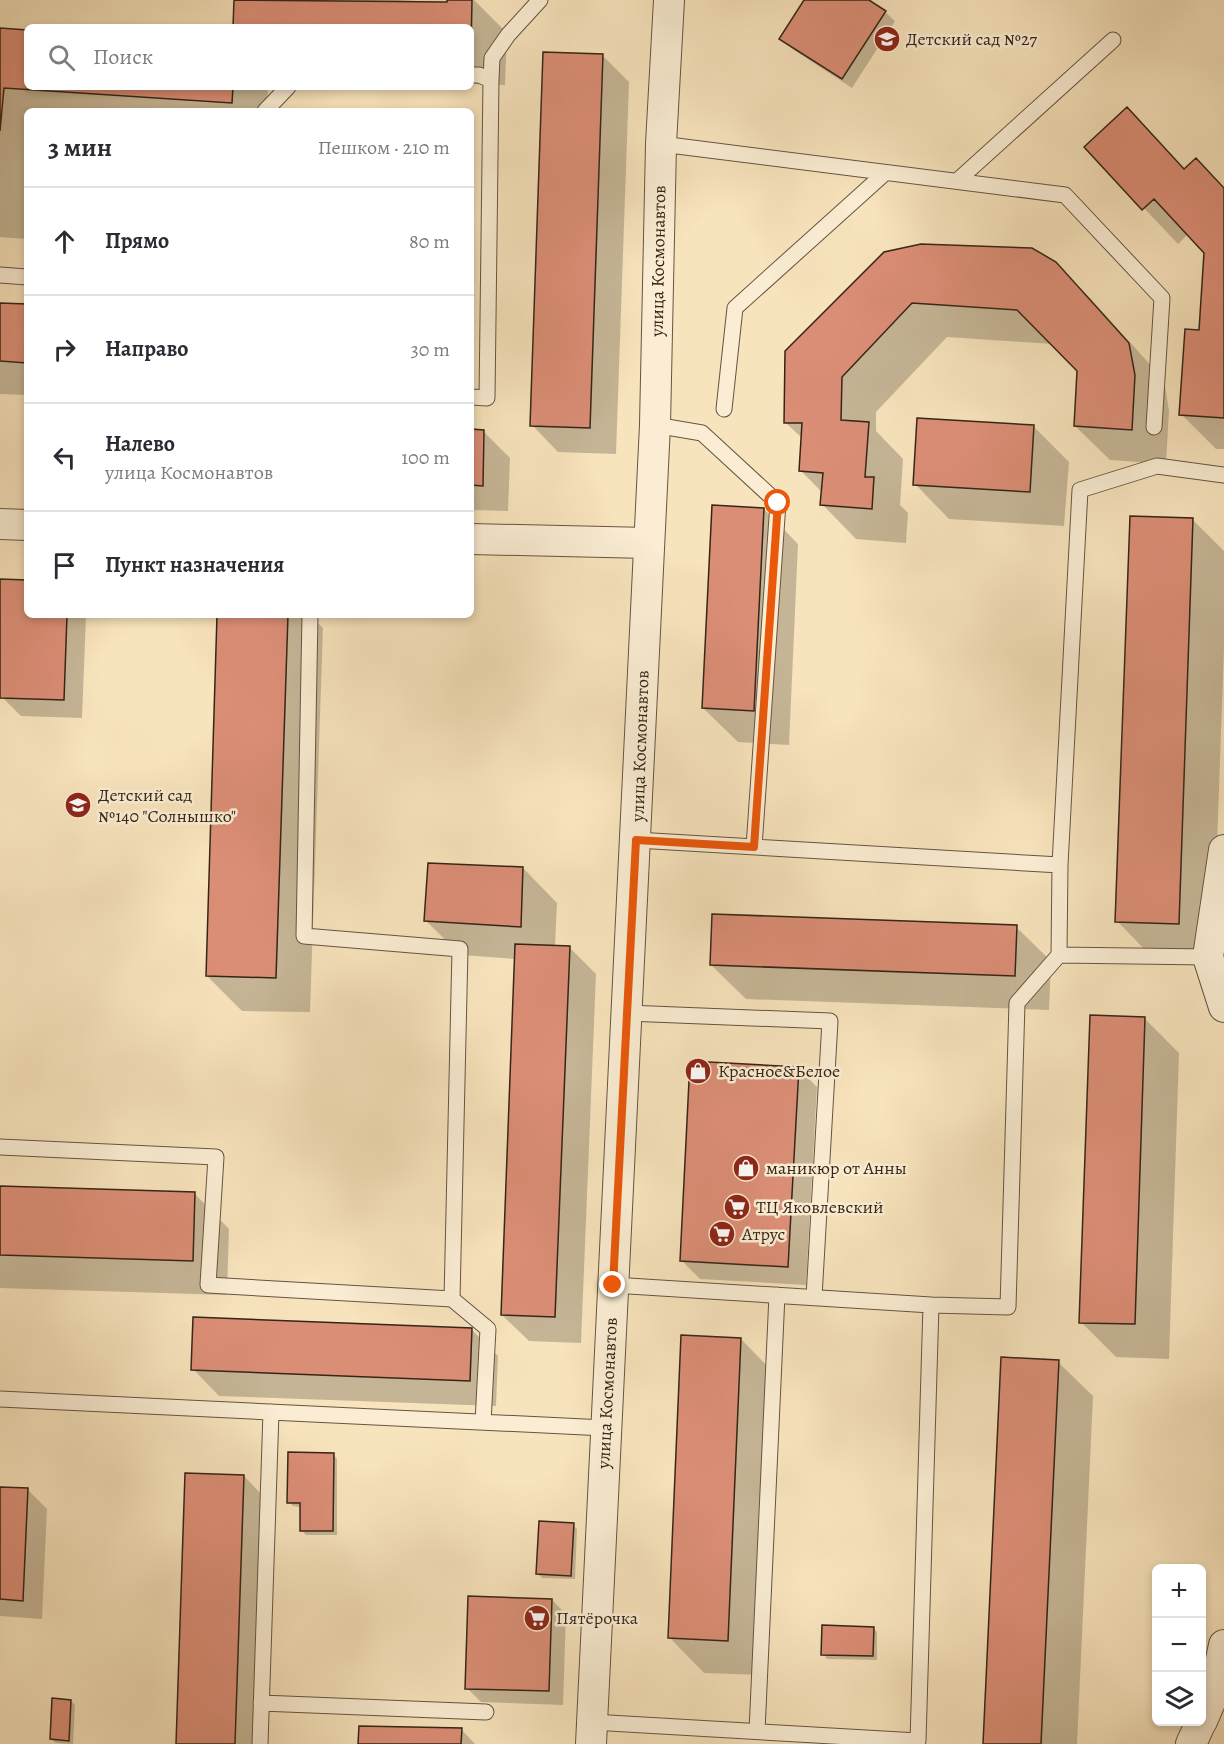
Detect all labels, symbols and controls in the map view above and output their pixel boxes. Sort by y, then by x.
search box [24,24,474,90]
school or university icon: Детский сад №27 [872,24,902,54]
place label: Детский сад №27 [906,27,1037,51]
icon: search [45,41,78,74]
text: Поиск [93,42,153,72]
text: 3 мин [48,130,112,165]
text: Пешком · 210 m [318,134,450,161]
street label: улица Космонавтов [645,185,671,338]
icon: ahead [48,225,81,258]
text: Прямо [105,226,169,256]
text: 80 m [409,228,450,255]
icon: right [48,333,81,366]
text: Направо [105,334,188,364]
text: 30 m [410,336,450,363]
text: Налево [105,429,175,459]
icon: left [48,441,81,474]
text: 100 m [401,444,450,471]
text: улица Космонавтов [105,459,273,486]
route start [764,489,790,515]
icon: arrive [48,549,81,582]
text: Пункт назначения [105,550,284,580]
street label: улица Космонавтов [625,670,655,823]
place label: Детский сад №140 "Солнышко" [98,783,236,828]
school or university icon: Детский сад №140 "Солнышко" [63,790,93,820]
shop icon: Красное&Белое [683,1056,713,1086]
place label: Красное&Белое [718,1059,840,1083]
shop icon: маникюр от Анны [731,1153,761,1183]
place label: маникюр от Анны [766,1156,907,1180]
supermarket icon: ТЦ Яковлевский [722,1192,752,1222]
place label: ТЦ Яковлевский [756,1195,884,1219]
supermarket icon: Атрус [707,1219,737,1249]
place label: Атрус [741,1222,786,1246]
route end [599,1271,625,1297]
street label: улица Космонавтов [591,1317,623,1470]
map controls [1152,1564,1206,1726]
button: + [1152,1564,1206,1618]
supermarket icon: Пятёрочка [522,1603,552,1633]
place label: Пятёрочка [556,1606,639,1630]
button: − [1152,1618,1206,1672]
button: layers [1152,1672,1206,1726]

